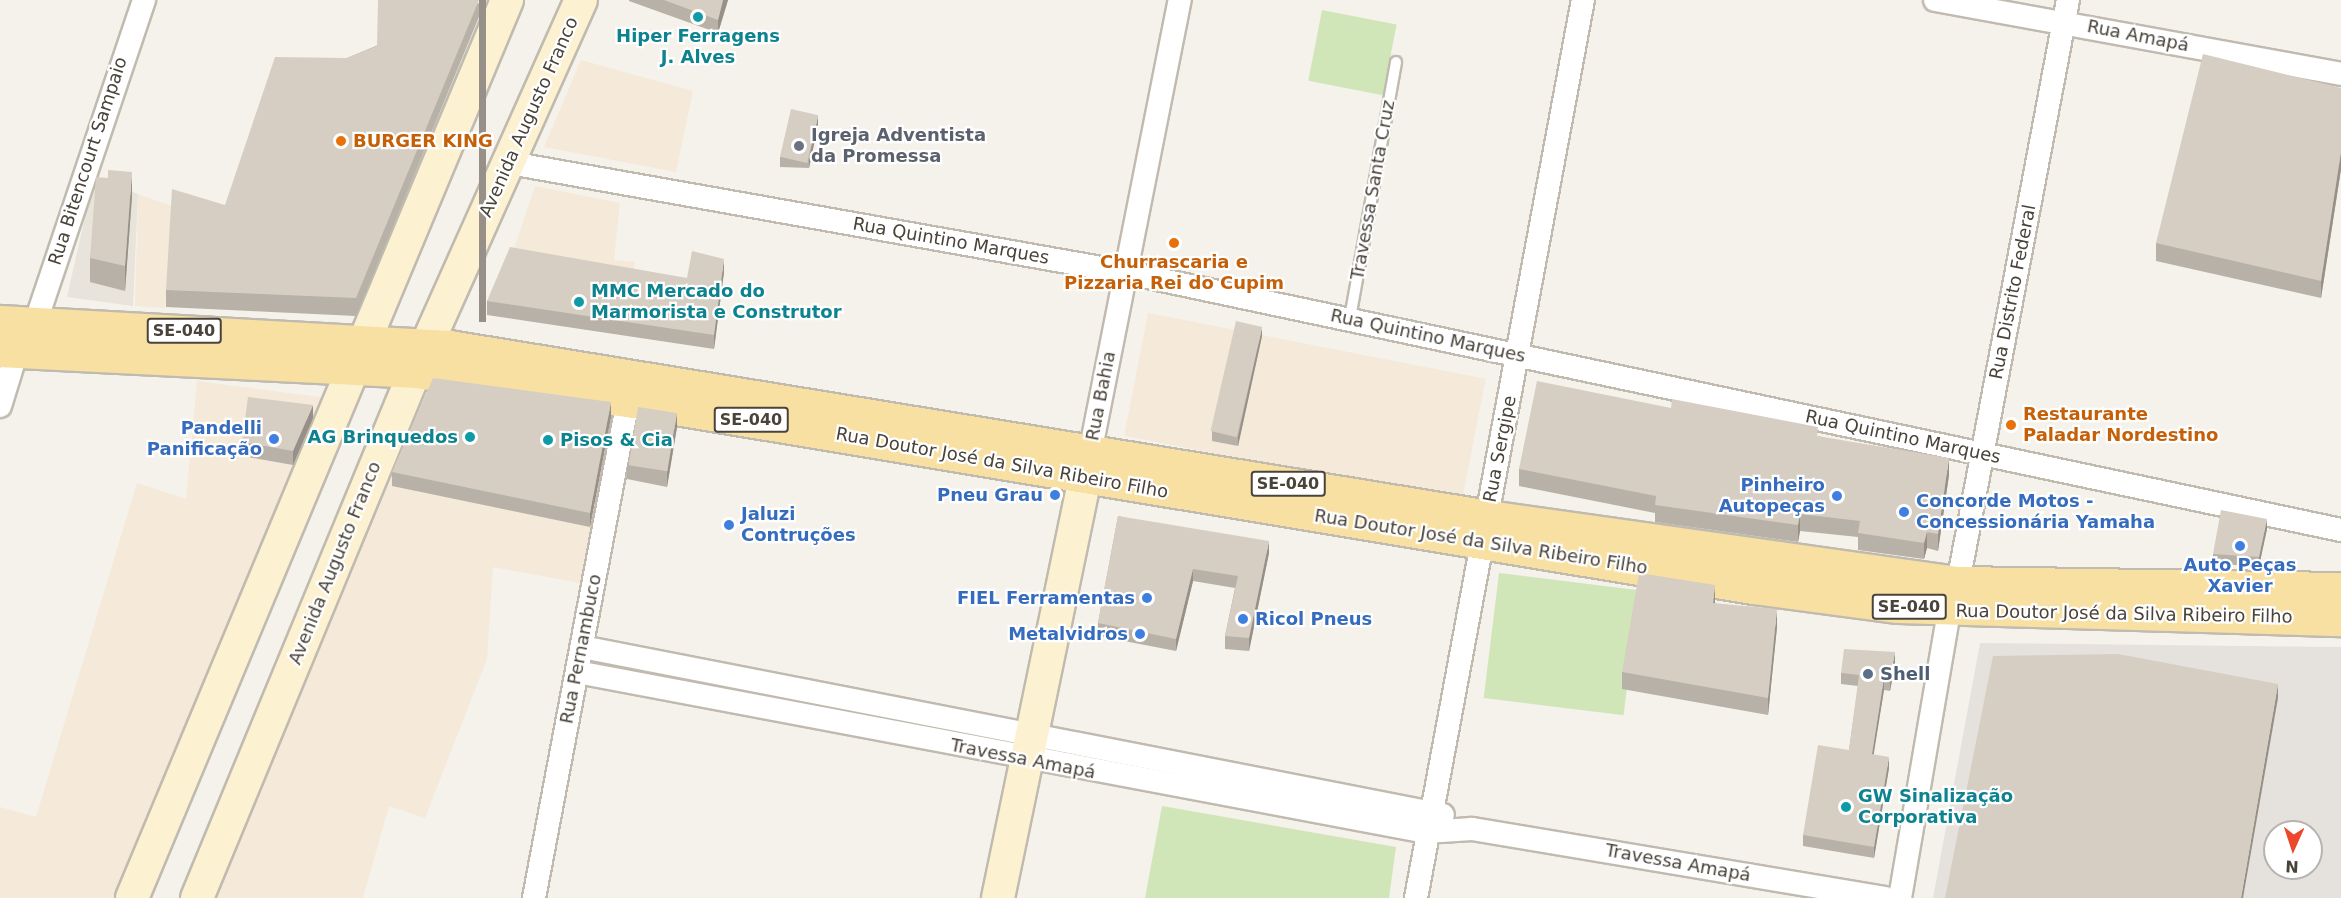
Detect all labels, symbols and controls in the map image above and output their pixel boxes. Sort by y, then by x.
marker: Hiper Ferragens J. Alves [691,10,705,24]
street label: Avenida Augusto Franco [475,13,583,221]
street label: Rua Amapá [2085,16,2191,56]
place label: Hiper Ferragens J. Alves [616,26,780,68]
street label: Rua Bitencourt Sampaio [44,54,132,268]
street label: Travessa Santa Cruz [1347,98,1399,282]
place label: Igreja Adventista da Promessa [811,125,986,168]
place label: BURGER KING [353,130,493,152]
marker: BURGER KING [334,134,348,148]
marker: Igreja Adventista da Promessa [792,139,806,153]
street label: Rua Distrito Federal [1985,203,2041,381]
street label: Rua Quintino Marques [851,213,1051,269]
marker: Churrascaria e Pizzaria Rei do Cupim [1167,236,1181,250]
place label: Churrascaria e Pizzaria Rei do Cupim [1064,252,1284,294]
place label: MMC Mercado do Marmorista e Construtor [591,281,842,324]
marker: MMC Mercado do Marmorista e Construtor [572,295,586,309]
street label: Rua Quintino Marques [1328,305,1528,367]
road number: SE-040 [146,318,222,344]
street label: Rua Bahia [1082,349,1120,443]
street label: Rua Sergipe [1479,394,1521,504]
place label: Restaurante Paladar Nordestino [2023,404,2218,446]
street label: Rua Quintino Marques [1803,406,2003,468]
road number: SE-040 [714,407,789,433]
place label: Pandelli Panificação [147,418,262,460]
marker: Restaurante Paladar Nordestino [2004,418,2018,432]
street label: Rua Doutor José da Silva Ribeiro Filho [834,423,1170,503]
place label: AG Brinquedos [308,426,458,448]
place label: Pisos & Cia [560,429,673,451]
marker: AG Brinquedos [463,430,477,444]
marker: Pandelli Panificação [267,432,281,446]
marker: Pisos & Cia [541,433,555,447]
street label: Avenida Augusto Franco [284,458,386,668]
road number: SE-040 [1250,471,1326,497]
place label: Pinheiro Autopeças [1719,475,1825,518]
place label: Pneu Grau [937,484,1043,506]
marker: Pneu Grau [1048,488,1062,502]
marker: Pinheiro Autopeças [1830,489,1844,503]
place label: Concorde Motos - Concessionária Yamaha [1916,491,2155,534]
place label: Jaluzi Contruções [741,504,856,546]
street label: Rua Doutor José da Silva Ribeiro Filho [1313,505,1649,579]
marker: Concorde Motos - Concessionária Yamaha [1897,505,1911,519]
marker: Jaluzi Contruções [722,518,736,532]
marker: Auto Peças Xavier [2233,539,2247,553]
place label: Auto Peças Xavier [2184,555,2296,598]
street label: Rua Pernambuco [556,572,606,726]
place label: FIEL Ferramentas [957,587,1135,609]
marker: FIEL Ferramentas [1140,591,1154,605]
road number: SE-040 [1872,594,1946,620]
street label: Rua Doutor José da Silva Ribeiro Filho [1955,600,2293,628]
place label: Ricol Pneus [1255,608,1372,630]
marker: Ricol Pneus [1236,612,1250,626]
place label: Metalvidros [1008,623,1128,645]
marker: Metalvidros [1133,627,1147,641]
place label: Shell [1880,663,1930,685]
marker: Shell [1861,667,1875,681]
street label: Travessa Amapá [949,734,1097,784]
place label: GW Sinalização Corporativa [1858,786,2013,828]
marker: GW Sinalização Corporativa [1839,800,1853,814]
north arrow [2263,820,2323,880]
street label: Travessa Amapá [1604,840,1752,886]
text: N [2285,857,2299,876]

